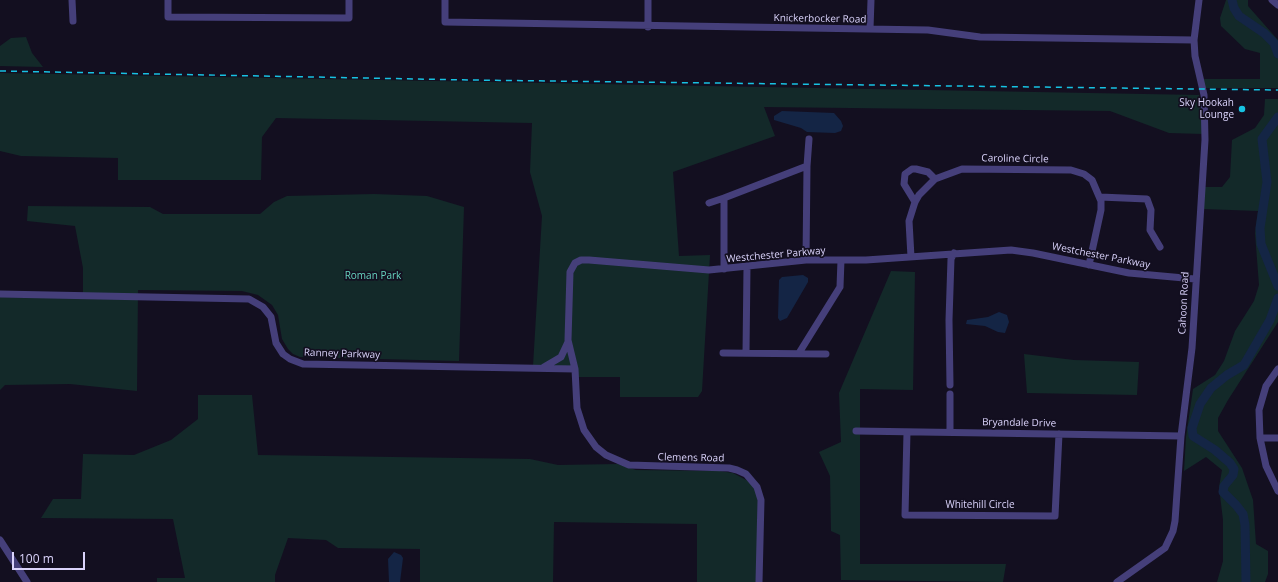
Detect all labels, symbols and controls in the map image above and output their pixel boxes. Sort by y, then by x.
street label: Knickerbocker Road [773,12,867,26]
place label: Sky Hookah Lounge [1179,97,1234,120]
marker: Sky Hookah Lounge [1237,104,1247,114]
street label: Caroline Circle [981,152,1049,166]
street label: Westchester Parkway [1051,241,1151,271]
street label: Westchester Parkway [726,245,826,265]
park label: Roman Park [345,270,401,282]
street label: Cahoon Road [1176,271,1192,335]
street label: Ranney Parkway [304,347,380,361]
street label: Bryandale Drive [982,416,1056,430]
street label: Clemens Road [658,451,724,465]
street label: Whitehill Circle [945,499,1015,511]
scale bar [14,544,87,570]
text: 100 m [19,550,54,567]

